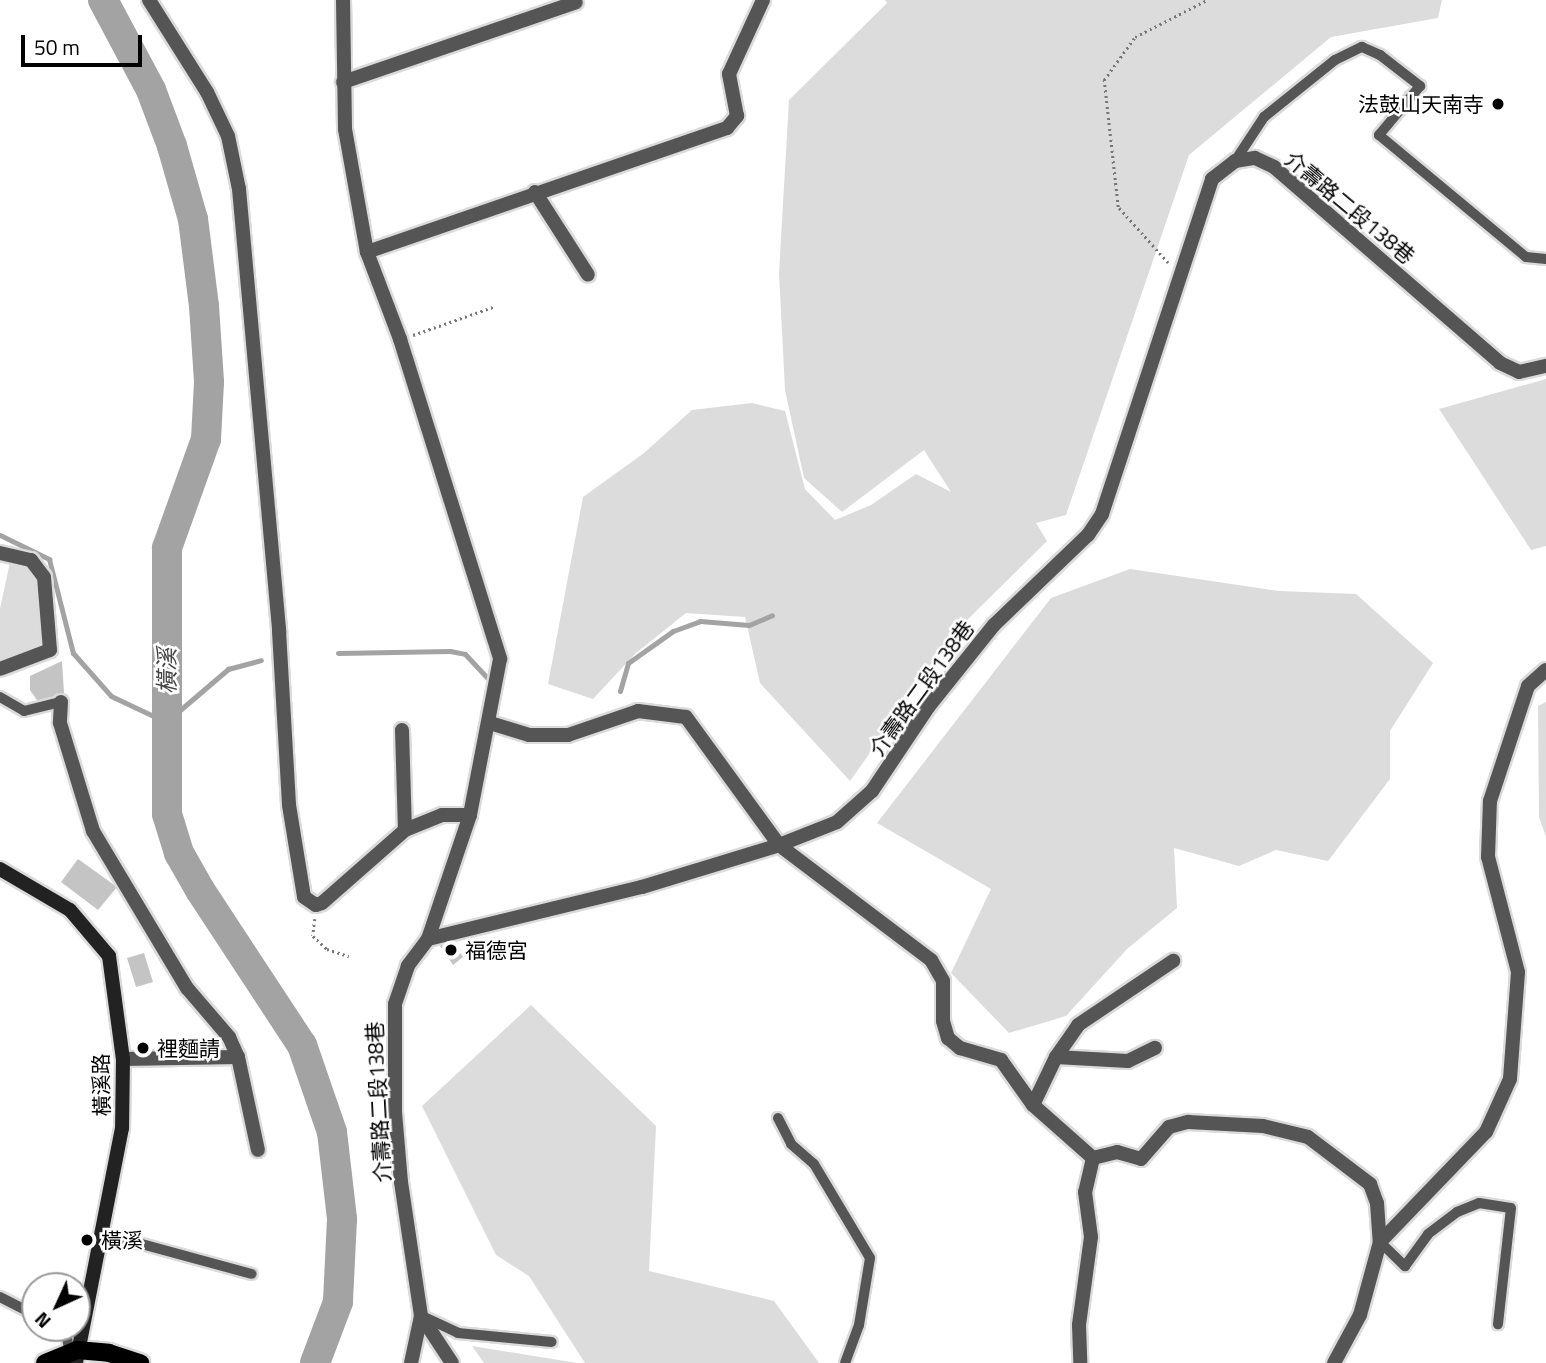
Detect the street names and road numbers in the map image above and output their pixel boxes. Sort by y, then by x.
street label: 介壽路二段138巷 [1280,146,1420,268]
street label: 介壽路二段138巷 [863,615,979,761]
street label: 介壽路二段138巷 [361,1021,395,1183]
street label: 橫溪路 [88,1053,114,1117]

